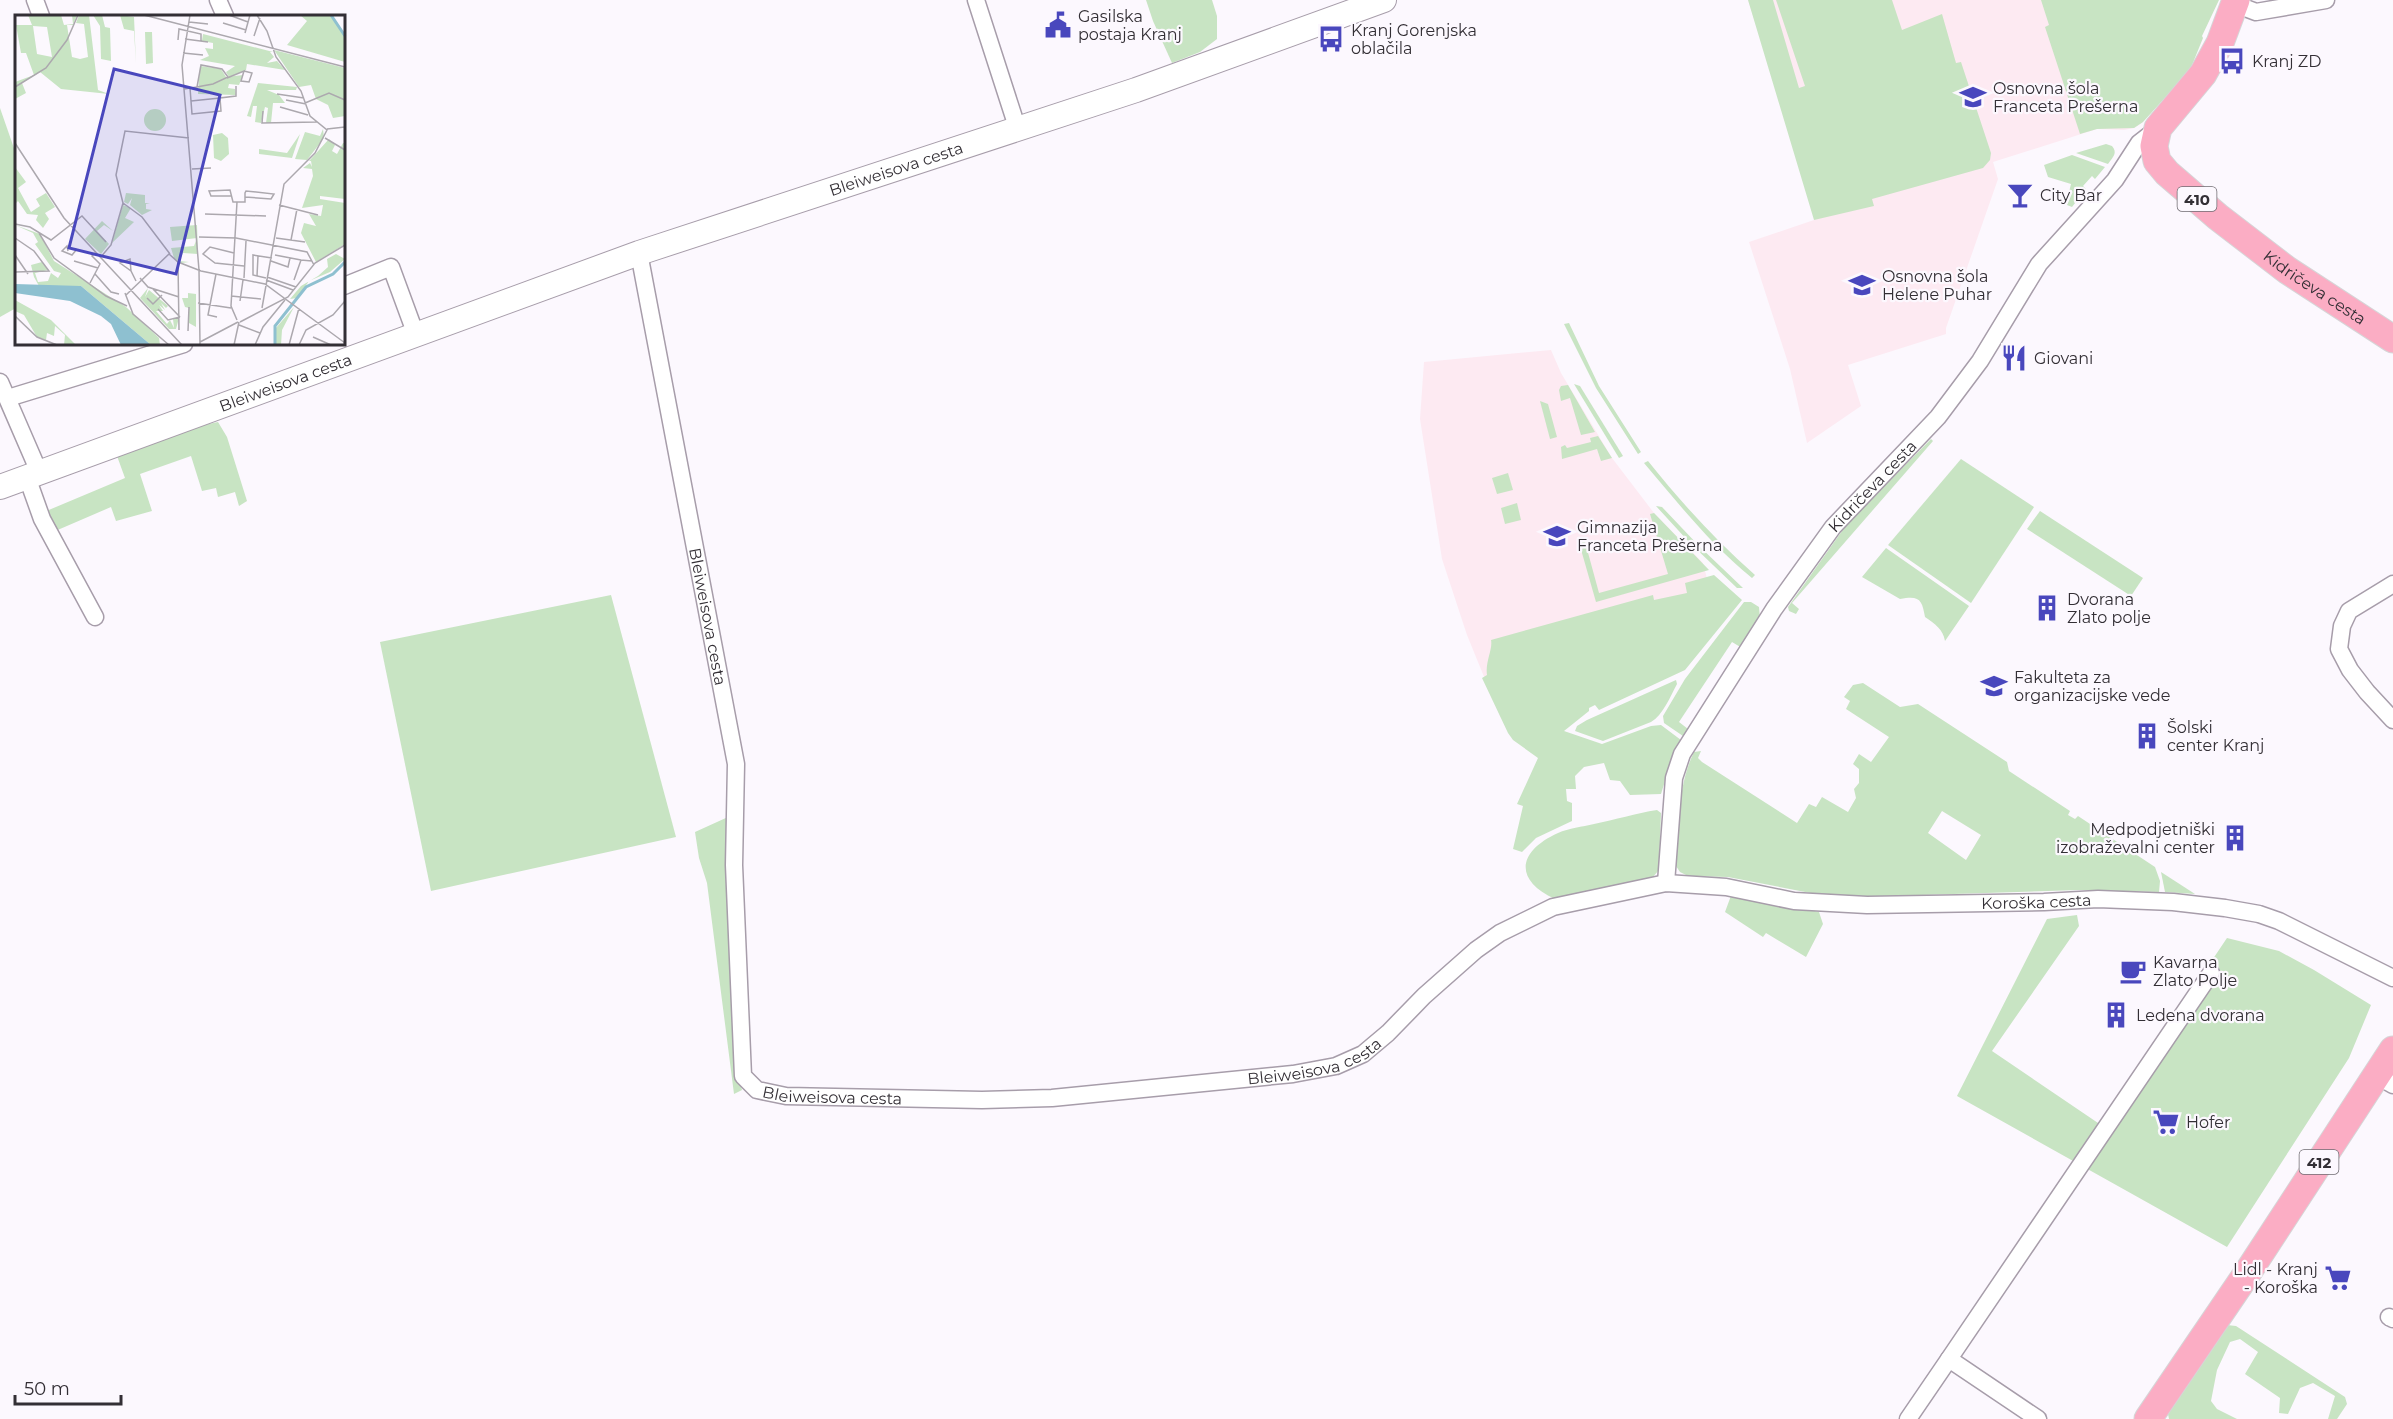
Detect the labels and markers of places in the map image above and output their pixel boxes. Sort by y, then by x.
place label: Gasilska postaja Kranj [1078,7,1182,44]
public building icon: Gasilska postaja Kranj [1043,10,1073,40]
place label: Kranj Gorenjska oblačila [1351,21,1477,58]
bus stop icon: Kranj Gorenjska oblačila [1316,24,1346,54]
bus stop icon: Kranj ZD [2217,46,2247,76]
place label: Kranj ZD [2252,52,2321,71]
place label: Osnovna šola Franceta Prešerna [1993,79,2138,116]
school or university icon: Osnovna šola Franceta Prešerna [1958,82,1988,112]
bar icon: City Bar [2005,180,2035,210]
place label: City Bar [2040,186,2102,205]
place label: Osnovna šola Helene Puhar [1882,267,1992,304]
school or university icon: Osnovna šola Helene Puhar [1847,270,1877,300]
restaurant icon: Giovani [1999,343,2029,373]
place label: Giovani [2034,349,2093,368]
place label: Gimnazija Franceta Prešerna [1577,518,1722,555]
school or university icon: Gimnazija Franceta Prešerna [1542,521,1572,551]
place label: Dvorana Zlato polje [2067,590,2151,627]
building icon: Dvorana Zlato polje [2032,593,2062,623]
place label: Fakulteta za organizacijske vede [2014,668,2170,705]
school or university icon: Fakulteta za organizacijske vede [1979,671,2009,701]
place label: Šolski center Kranj [2167,718,2264,755]
building icon: Šolski center Kranj [2132,721,2162,751]
place label: Medpodjetniški izobraževalni center [2056,820,2215,857]
building icon: Medpodjetniški izobraževalni center [2220,823,2250,853]
place label: Kavarna Zlato Polje [2153,953,2237,990]
cafe icon: Kavarna Zlato Polje [2118,956,2148,986]
building icon: Ledena dvorana [2101,1000,2131,1030]
place label: Ledena dvorana [2136,1006,2265,1025]
supermarket icon: Hofer [2151,1107,2181,1137]
place label: Hofer [2186,1113,2230,1132]
place label: Lidl - Kranj - Koroška [2233,1260,2318,1297]
supermarket icon: Lidl - Kranj - Koroška [2323,1263,2353,1293]

